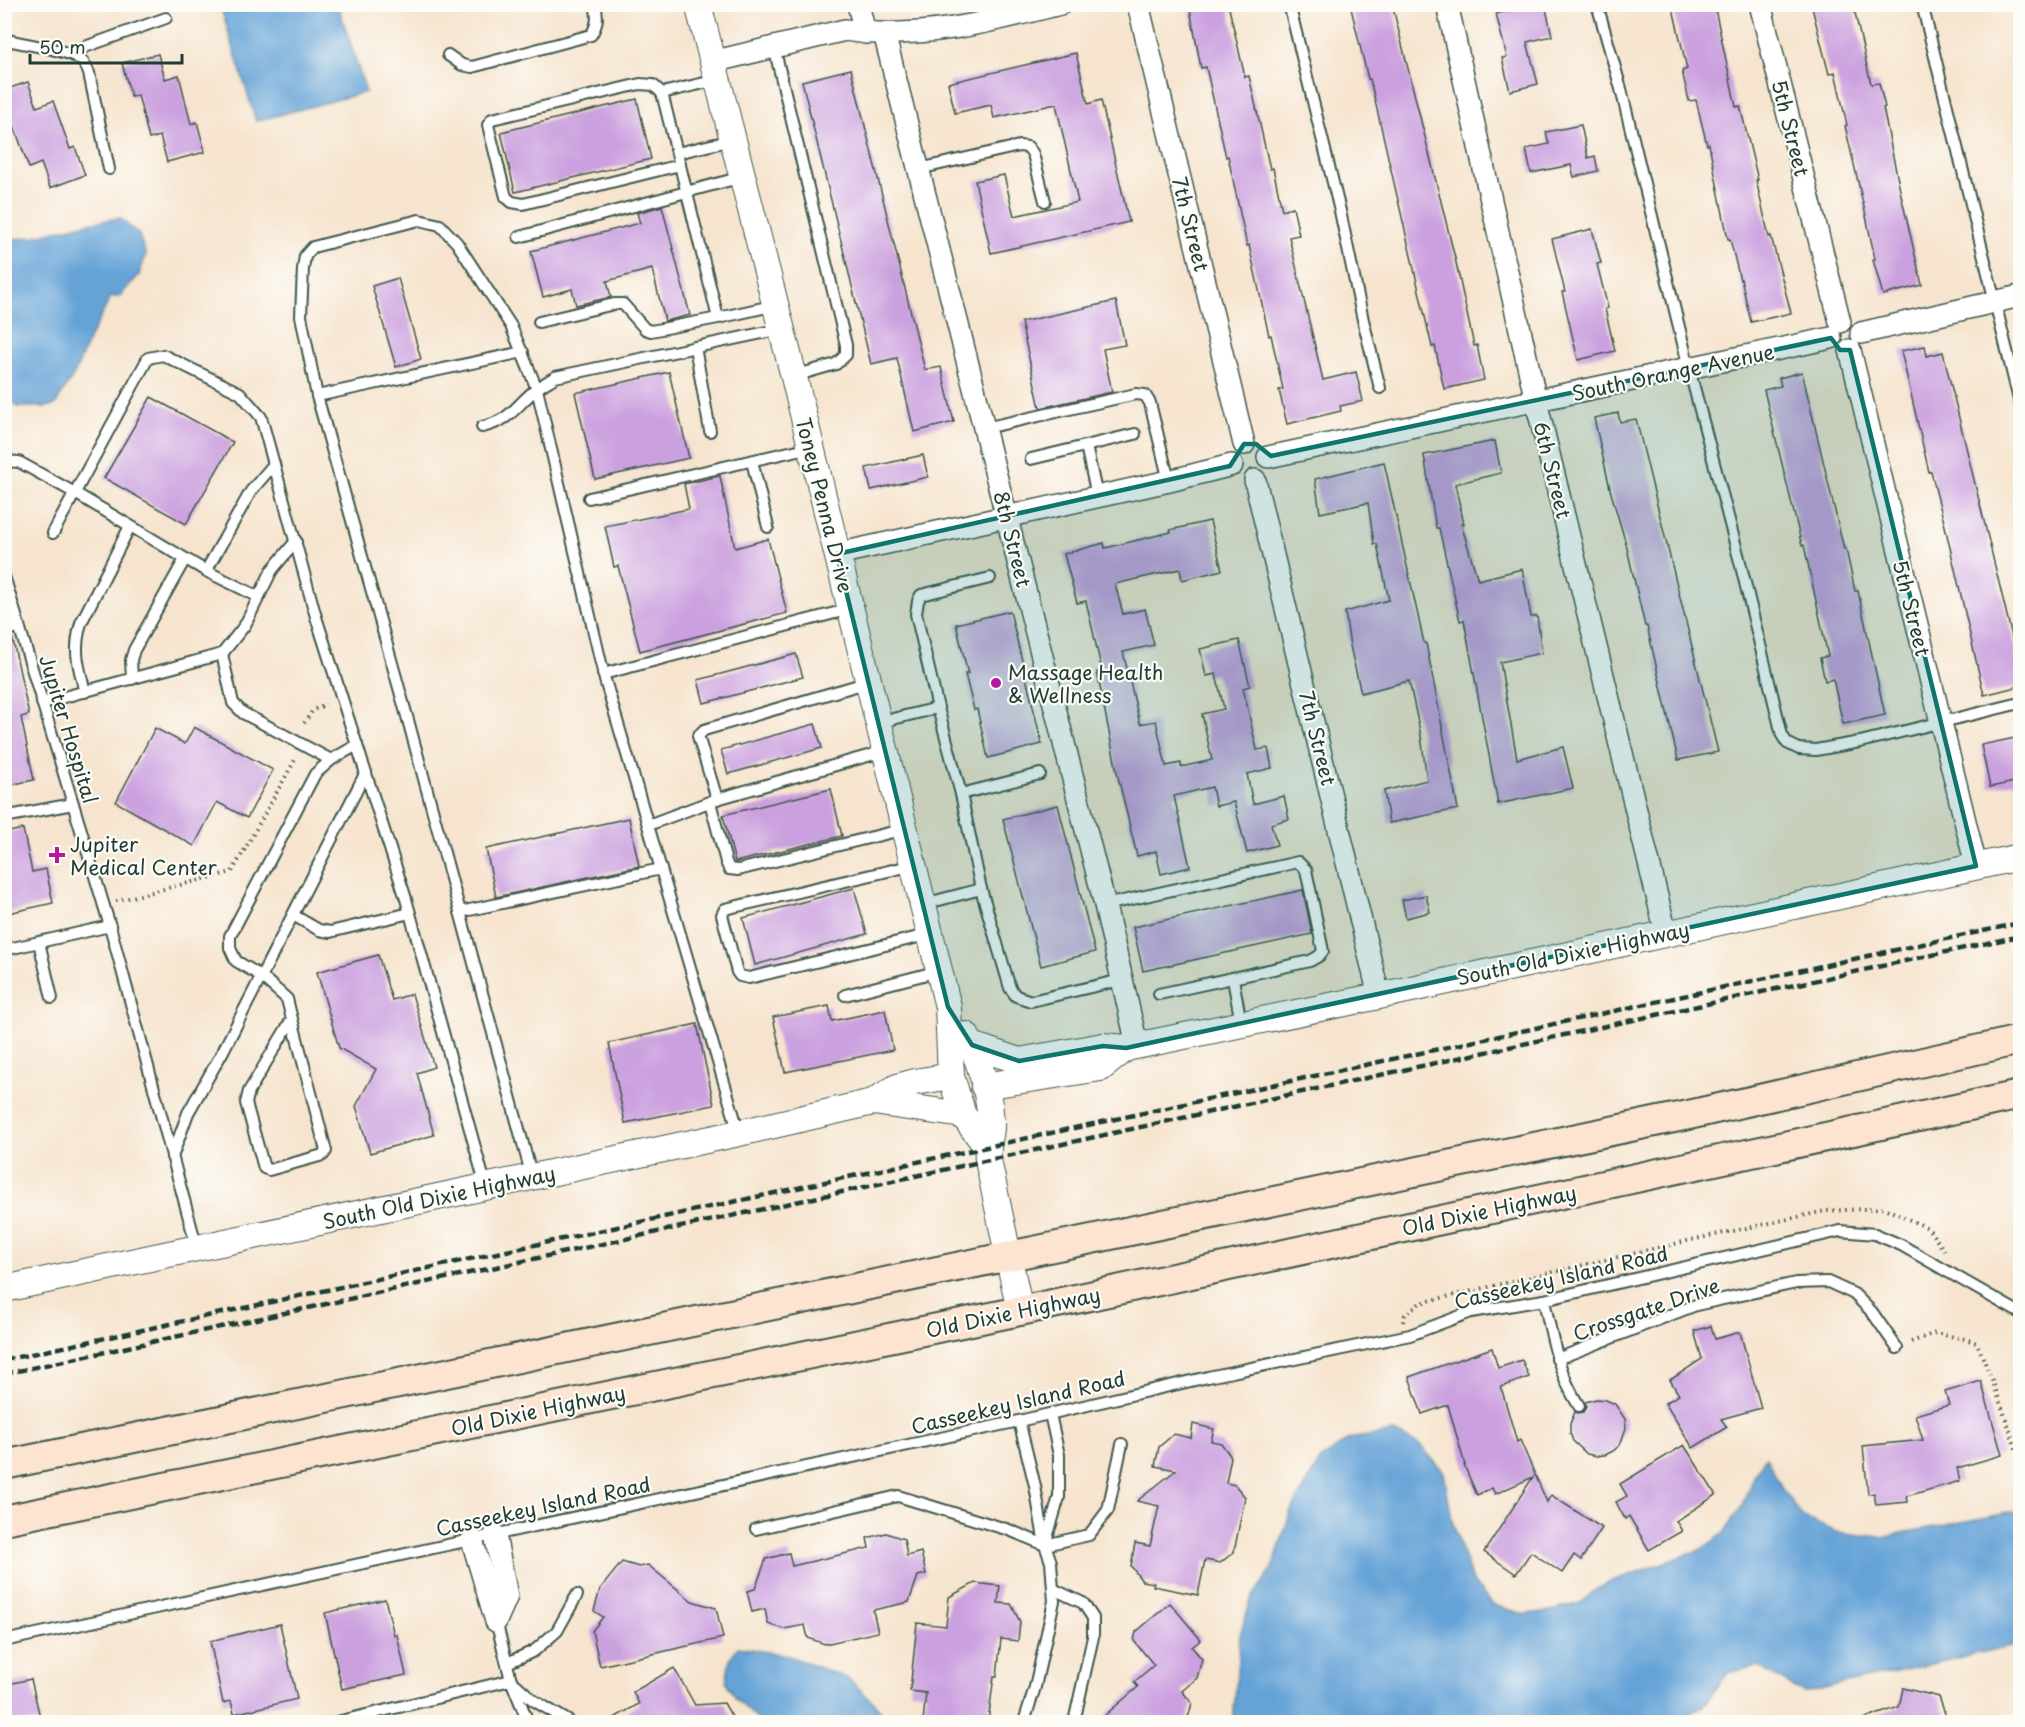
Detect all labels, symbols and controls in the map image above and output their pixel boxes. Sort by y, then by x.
scale bar [30,27,182,65]
text: 50 m [39,33,86,60]
street label: 5th Street [1765,77,1817,179]
street label: 7th Street [1165,173,1217,275]
street label: South Orange Avenue [1569,336,1777,408]
street label: Toney Penna Drive [789,415,861,595]
street label: 6th Street [1526,418,1580,522]
street label: 8th Street [987,488,1039,590]
street label: 5th Street [1886,557,1938,659]
street label: Jupiter Hospital [32,651,106,807]
place label: Massage Health & Wellness [1008,657,1163,710]
marker: Massage Health & Wellness [989,676,1003,690]
street label: 7th Street [1292,687,1344,789]
place label: Jupiter Medical Center [70,829,218,882]
marker: Jupiter Medical Center [48,846,66,864]
street label: South Old Dixie Highway [1454,914,1692,992]
street label: South Old Dixie Highway [320,1158,558,1236]
street label: Old Dixie Highway [1399,1177,1579,1243]
street label: Casseekey Island Road [1451,1238,1671,1316]
street label: Crossgate Drive [1569,1270,1723,1348]
street label: Old Dixie Highway [923,1279,1103,1345]
street label: Casseekey Island Road [908,1363,1128,1441]
street label: Old Dixie Highway [448,1377,628,1443]
street label: Casseekey Island Road [433,1469,653,1543]

